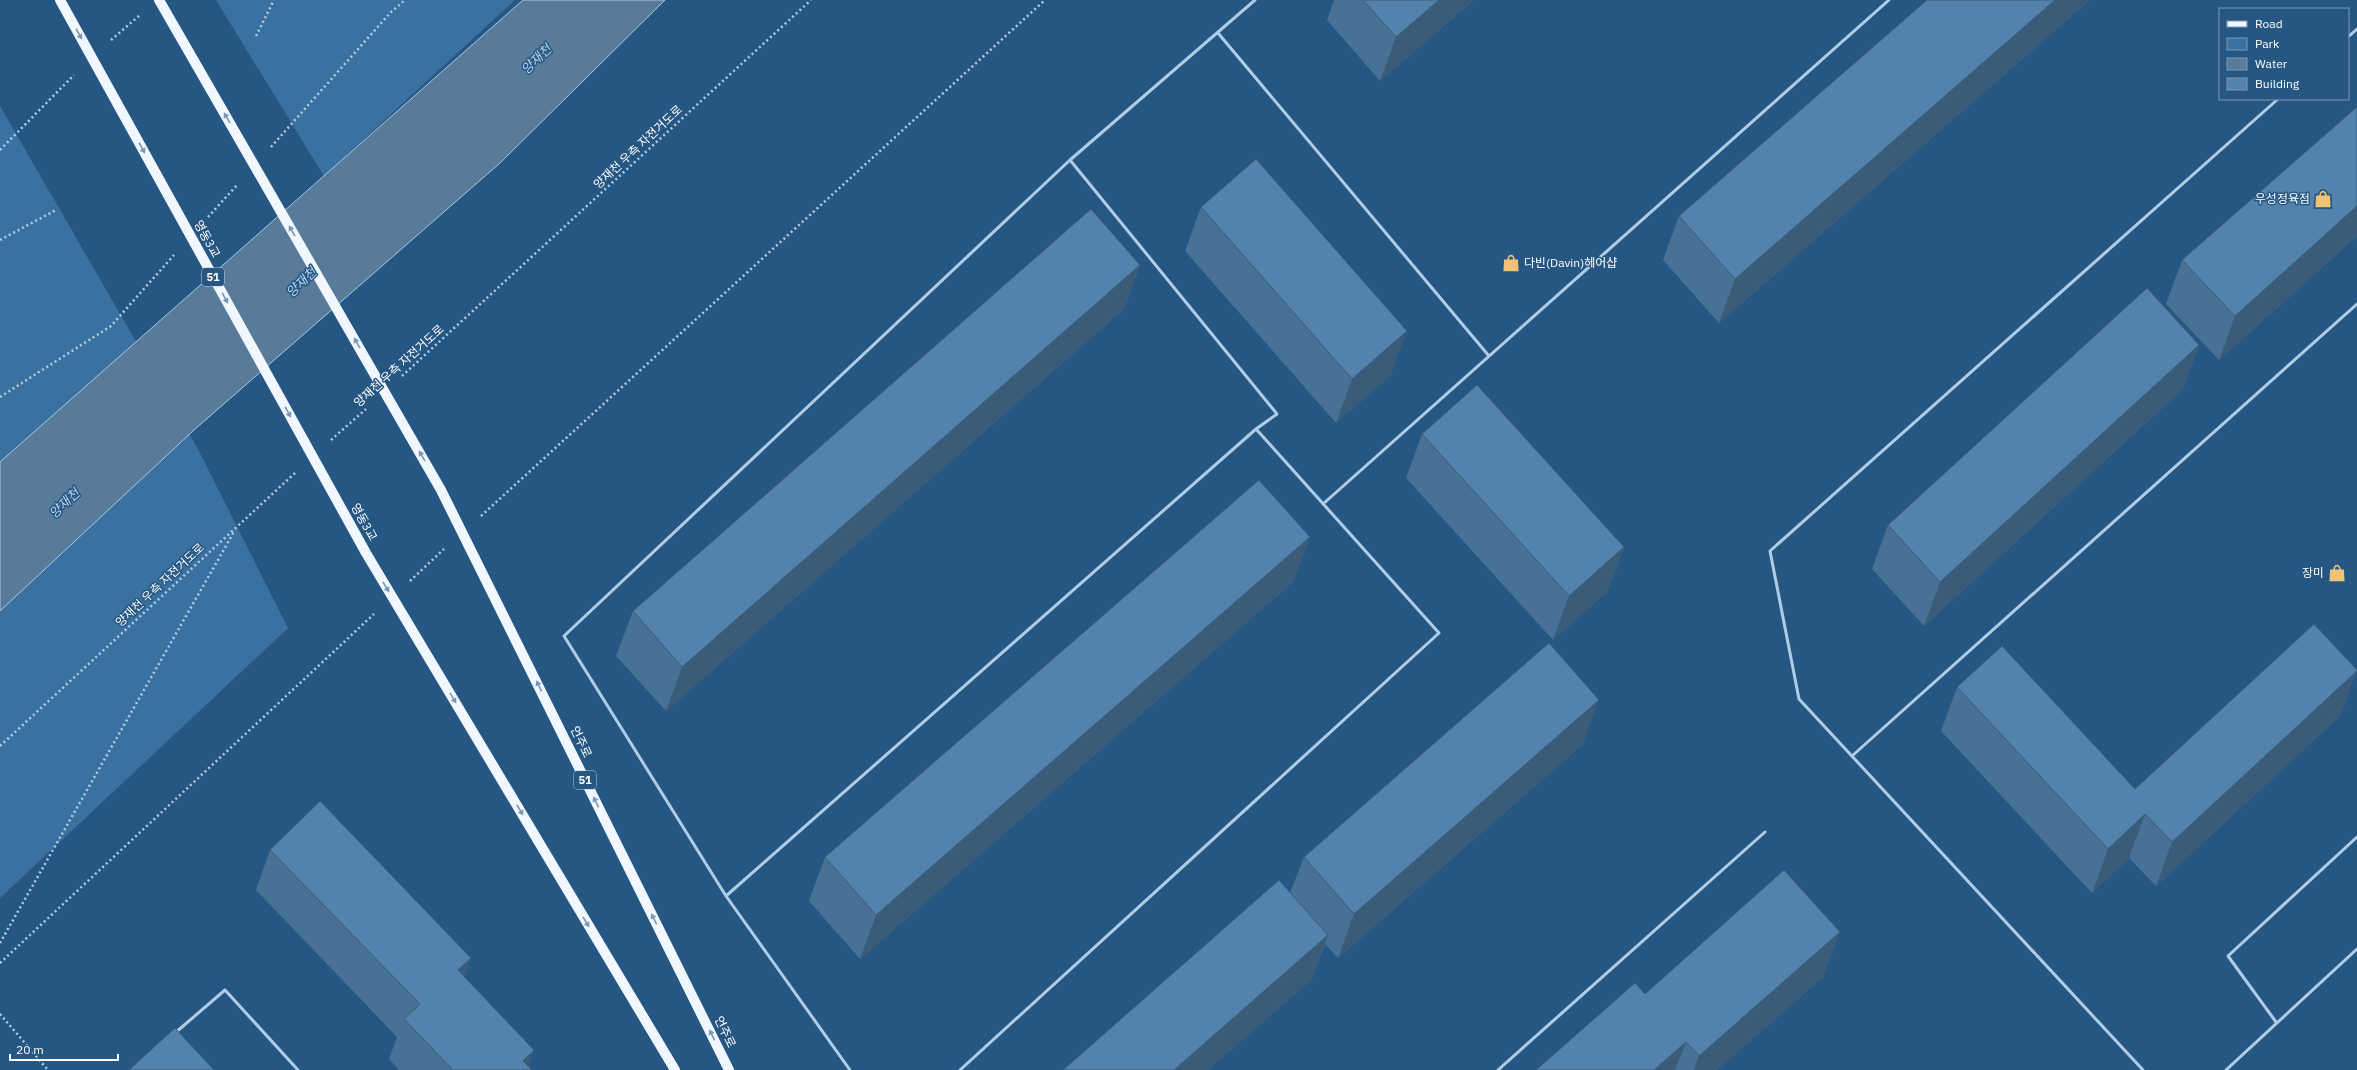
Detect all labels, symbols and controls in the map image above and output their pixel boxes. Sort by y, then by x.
legend [2219,8,2349,100]
text: Road [2255,16,2283,31]
one-way arrow [75,28,82,40]
text: Park [2255,36,2280,51]
water label: 양재천 [518,40,556,78]
text: Water [2255,56,2288,71]
text: Building [2255,76,2300,91]
street label: 양재천 우측 자전거도로 [590,102,685,192]
one-way arrow [223,112,230,124]
one-way arrow [138,142,145,154]
shop icon: 우성정육점 [2313,189,2333,209]
place label: 우성정육점 [2255,191,2310,206]
street label: 영동3교 [191,217,224,260]
one-way arrow [288,225,295,237]
shop icon: 다빈(Davin)헤어샵 [1501,253,1521,273]
place label: 다빈(Davin)헤어샵 [1524,255,1617,270]
water label: 양재천 [283,263,321,301]
road number: 51 [202,268,224,286]
one-way arrow [222,293,228,304]
street label: 양재천 우측 자전거도로 [351,321,447,410]
one-way arrow [353,337,360,349]
one-way arrow [285,406,291,418]
one-way arrow [418,450,425,462]
water label: 양재천 [45,484,84,522]
street label: 영동3교 [348,500,381,543]
street label: 양재천 우측 자전거도로 [112,540,207,630]
shop icon: 장미 [2327,563,2347,583]
place label: 장미 [2302,565,2324,580]
one-way arrow [383,581,390,593]
one-way arrow [535,680,542,692]
one-way arrow [449,692,456,704]
street label: 언주로 [567,724,595,760]
road number: 51 [574,771,596,789]
one-way arrow [593,796,600,808]
one-way arrow [516,804,523,816]
one-way arrow [651,913,657,924]
one-way arrow [583,916,590,928]
street label: 언주로 [711,1014,739,1050]
one-way arrow [709,1029,715,1041]
scale bar [10,1036,118,1062]
text: 20 m [16,1042,44,1057]

